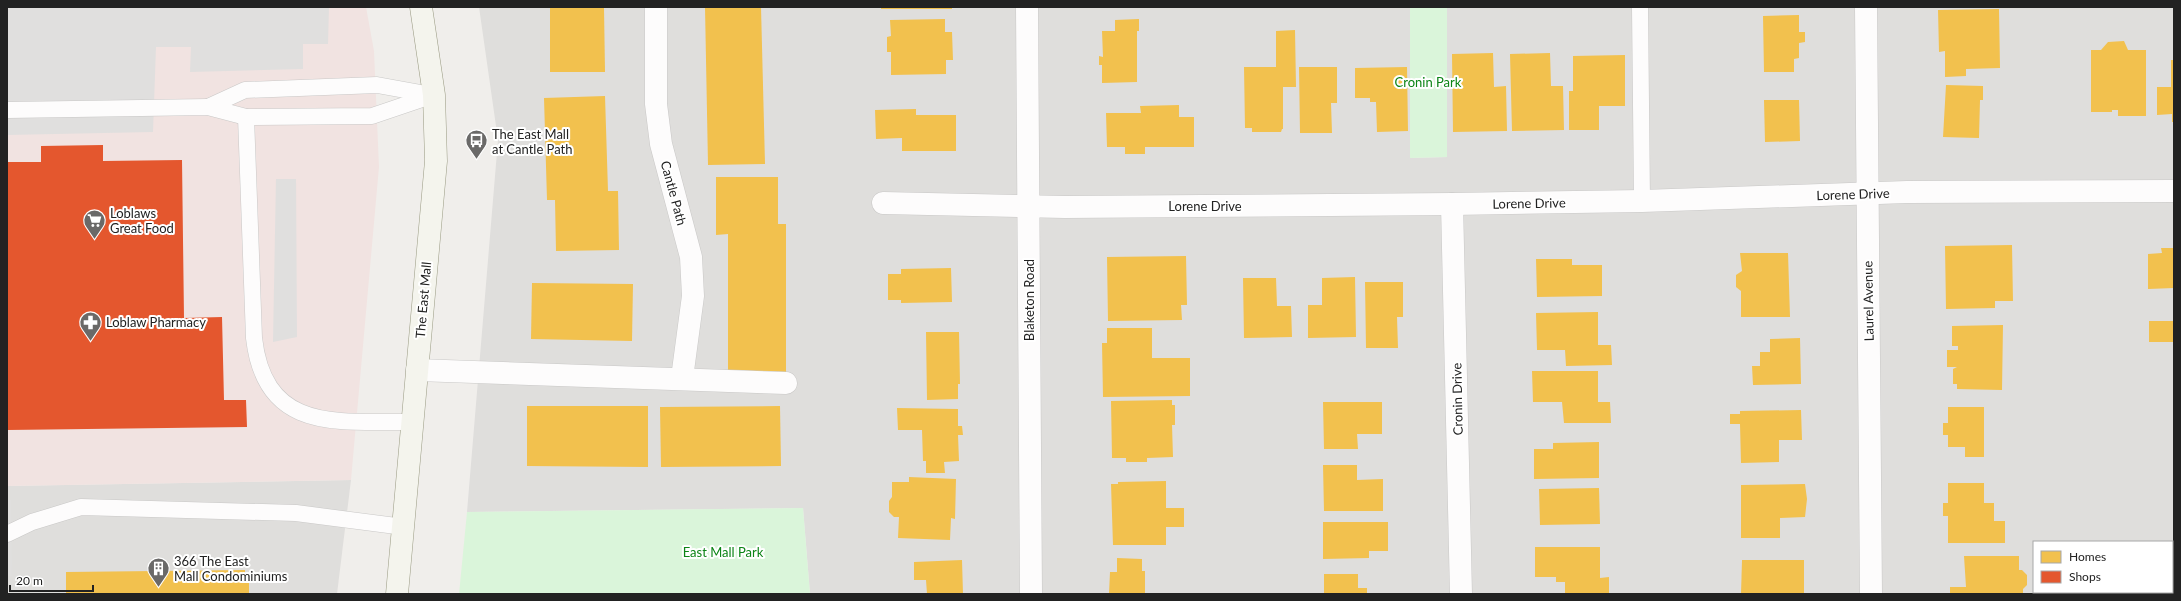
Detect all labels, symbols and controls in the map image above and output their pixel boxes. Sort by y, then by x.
park label: Cronin Park [1395,74,1462,90]
place label: The East Mall at Cantle Path [492,126,572,157]
bus stop icon: The East Mall at Cantle Path [463,128,489,161]
street label: Cantle Path [658,159,690,227]
street label: Lorene Drive [1816,185,1890,203]
street label: Lorene Drive [1492,194,1566,212]
street label: Lorene Drive [1168,198,1242,214]
place label: Loblaws Great Food [110,205,174,236]
supermarket icon: Loblaws Great Food [82,207,108,240]
street label: Blaketon Road [1021,259,1037,341]
street label: Laurel Avenue [1859,260,1877,341]
street label: The East Mall [412,261,434,339]
pharmacy icon: Loblaw Pharmacy [77,309,103,342]
place label: Loblaw Pharmacy [106,314,206,330]
street label: Cronin Drive [1448,363,1466,435]
legend [2033,541,2173,593]
park label: East Mall Park [683,544,764,560]
text: Homes [2069,549,2106,564]
place label: 366 The East Mall Condominiums [174,553,288,584]
building icon: 366 The East Mall Condominiums [145,555,171,588]
scale bar [10,567,93,593]
text: Shops [2069,569,2101,584]
text: 20 m [16,573,43,588]

